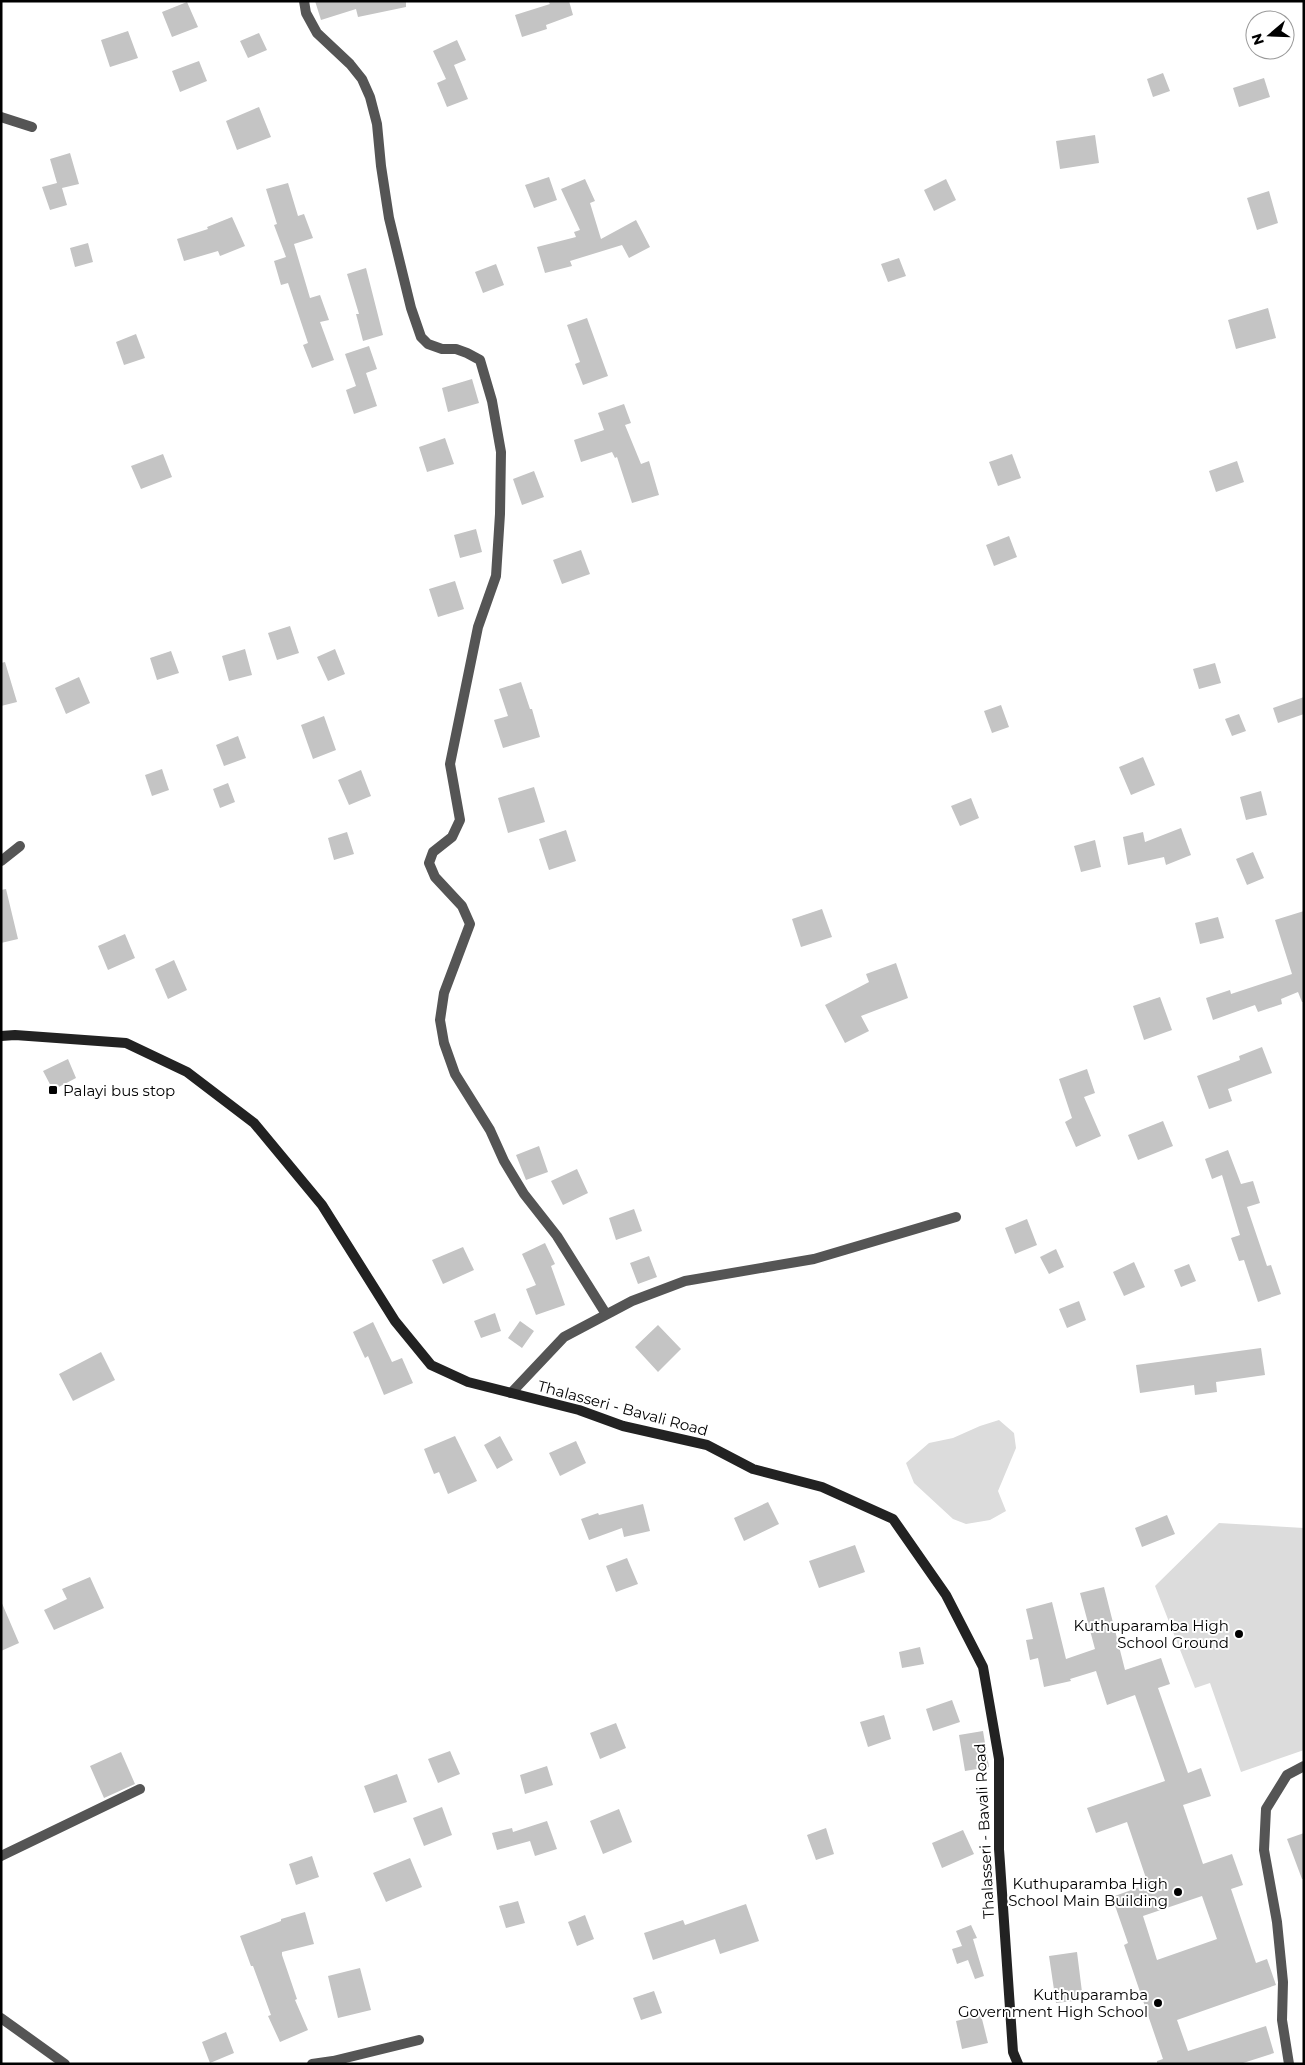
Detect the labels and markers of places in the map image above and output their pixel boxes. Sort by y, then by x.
place label: Palayi bus stop [63,1081,175,1100]
marker: Palayi bus stop [47,1084,59,1096]
place label: Kuthuparamba High School Ground [1074,1616,1229,1652]
marker: Kuthuparamba High School Ground [1233,1628,1245,1640]
place label: Kuthuparamba High School Main Building [1008,1874,1168,1910]
marker: Kuthuparamba High School Main Building [1172,1886,1184,1898]
place label: Kuthuparamba Government High School [958,1985,1148,2021]
marker: Kuthuparamba Government High School [1152,1997,1164,2009]

